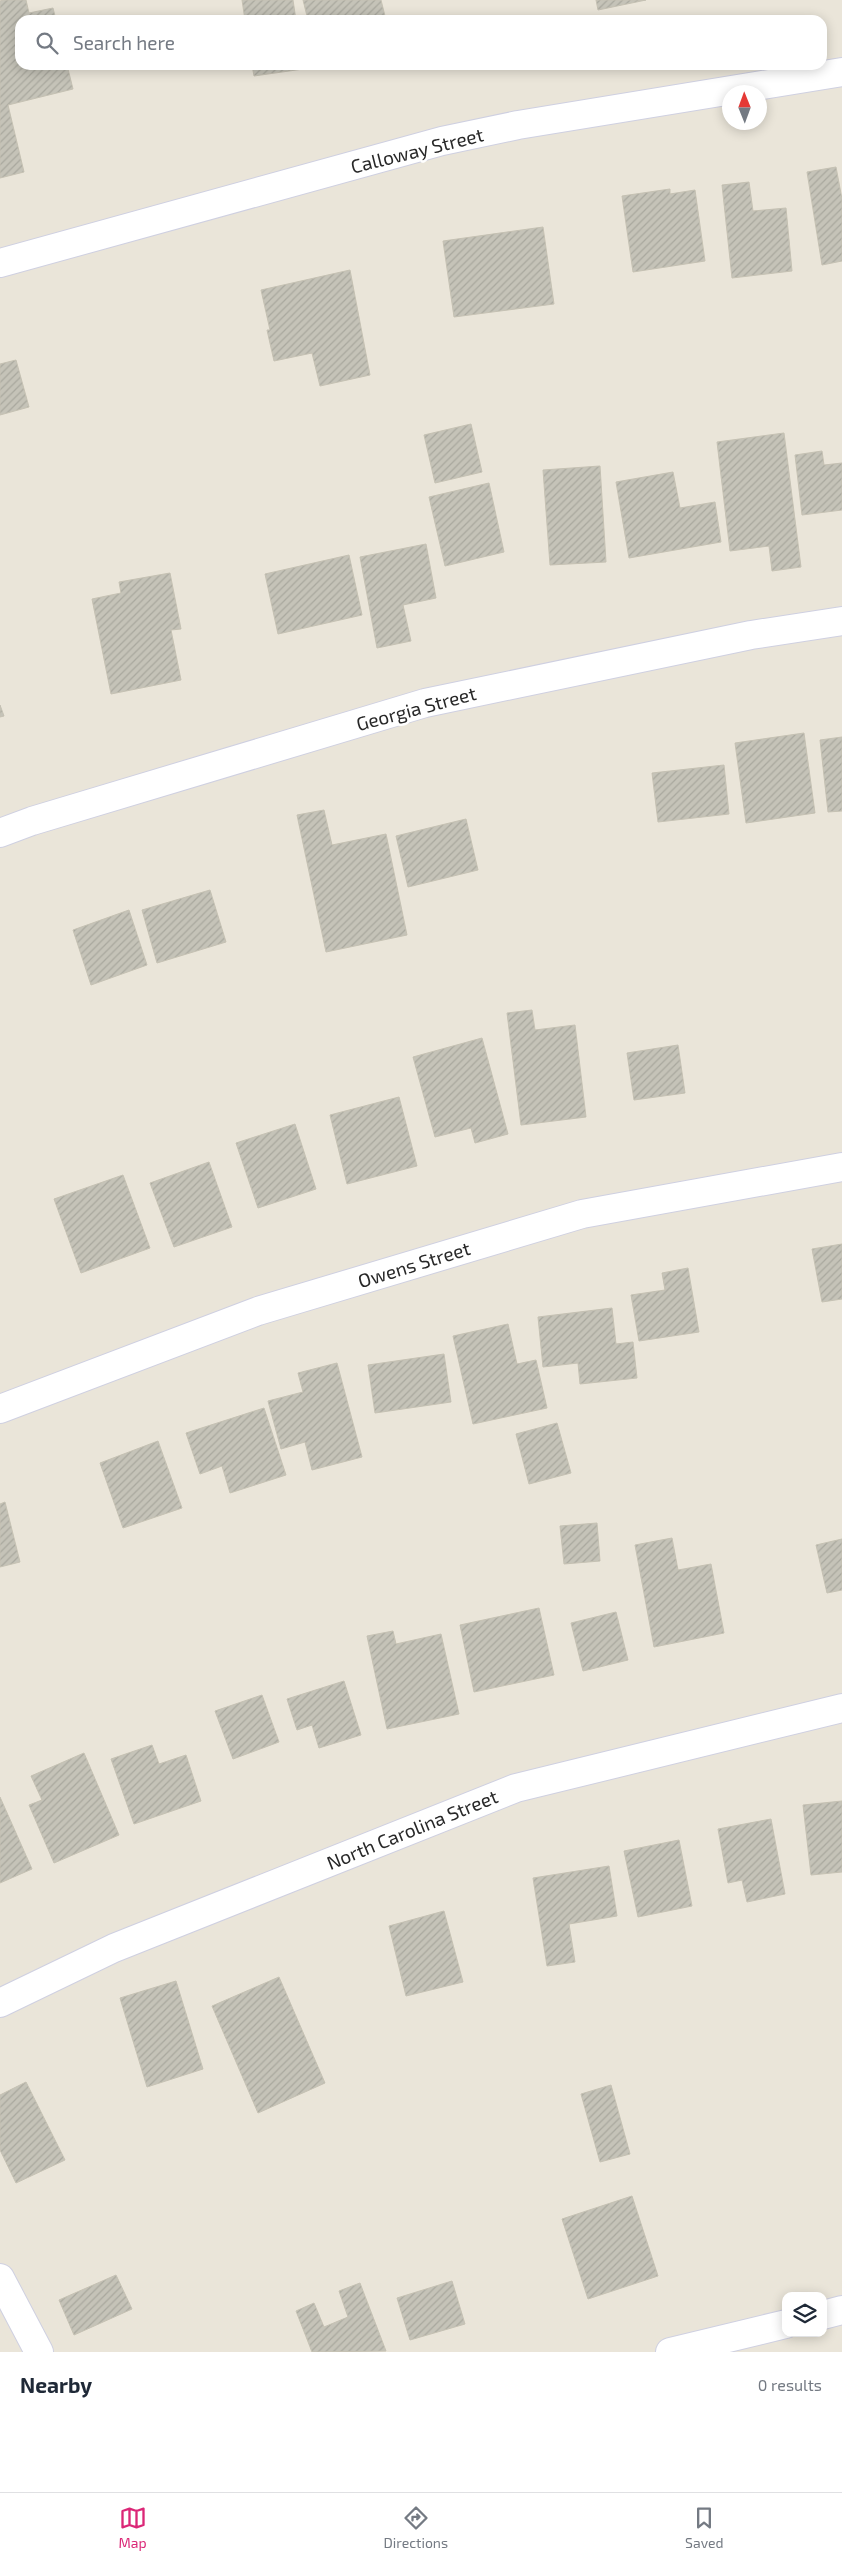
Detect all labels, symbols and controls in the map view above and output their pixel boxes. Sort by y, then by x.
search box [15,15,827,70]
icon: search [33,29,61,57]
text: Search here [73,31,175,54]
north arrow [722,85,767,130]
street label: Calloway Street [348,122,486,178]
street label: Georgia Street [353,681,479,735]
street label: Owens Street [355,1236,473,1292]
street label: North Carolina Street [323,1784,501,1874]
map controls [782,2292,827,2337]
button: layers [782,2292,827,2337]
text: Nearby [20,2372,92,2397]
text: 0 results [758,2375,822,2394]
tab: Map [118,2504,147,2551]
tab: Directions [384,2504,448,2551]
tab: Saved [685,2504,724,2551]

